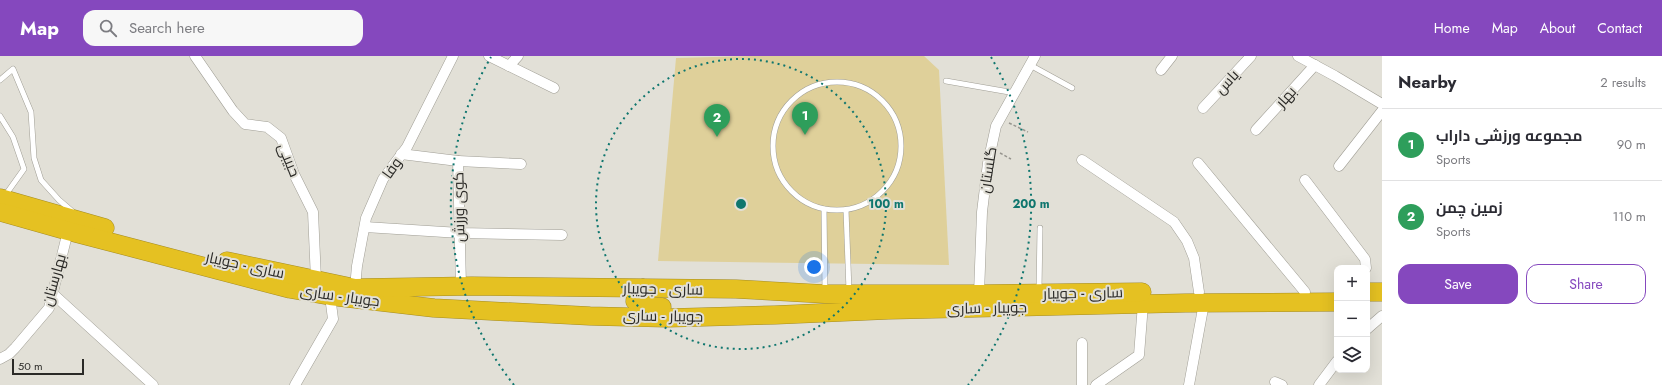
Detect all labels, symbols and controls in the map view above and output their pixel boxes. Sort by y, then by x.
search box [83,10,363,46]
text: Map [20,15,59,42]
icon: search [97,17,119,39]
text: Search here [129,17,205,39]
text: Home [1434,18,1470,38]
text: Map [1492,18,1518,38]
text: About [1540,18,1575,38]
text: Contact [1597,18,1642,38]
street label: یاس [1210,65,1244,99]
text: Nearby [1398,70,1456,94]
text: 2 results [1600,73,1646,92]
street label: بهار [1270,81,1302,113]
pin: 1 [792,102,818,135]
pin: 2 [704,104,730,137]
text: مجموعه ورزشی داراب [1436,125,1582,147]
text: 1 [1408,135,1414,154]
text: 90 m [1617,135,1646,154]
street label: حبیبی [272,140,306,180]
street label: گلستان [974,145,1002,195]
text: Sports [1436,150,1470,169]
street label: وفا [377,153,407,183]
street label: کوی ورزش [447,172,471,242]
text: 100 m [868,195,904,213]
text: 200 m [1012,195,1050,213]
centre of rings [734,197,748,211]
text: زمین چمن [1436,197,1503,219]
text: 2 [1407,207,1415,226]
text: 110 m [1612,207,1646,226]
text: Sports [1436,222,1470,241]
street label: ساری - جویبار [203,246,286,284]
street label: بهارستان [36,251,72,309]
your location [804,257,824,277]
button: Save [1398,264,1518,304]
button: Share [1526,264,1646,304]
map controls [1334,265,1370,373]
button: + [1334,265,1370,301]
street label: ساری - جویبار [622,277,703,301]
street label: جویبار - ساری [299,280,381,312]
street label: ساری - جویبار [1042,281,1123,305]
street label: جویبار - ساری [947,296,1027,320]
button: − [1334,301,1370,337]
street label: جویبار - ساری [623,304,703,328]
button: layers [1334,337,1370,373]
scale bar [12,357,84,376]
text: 50 m [18,358,43,374]

